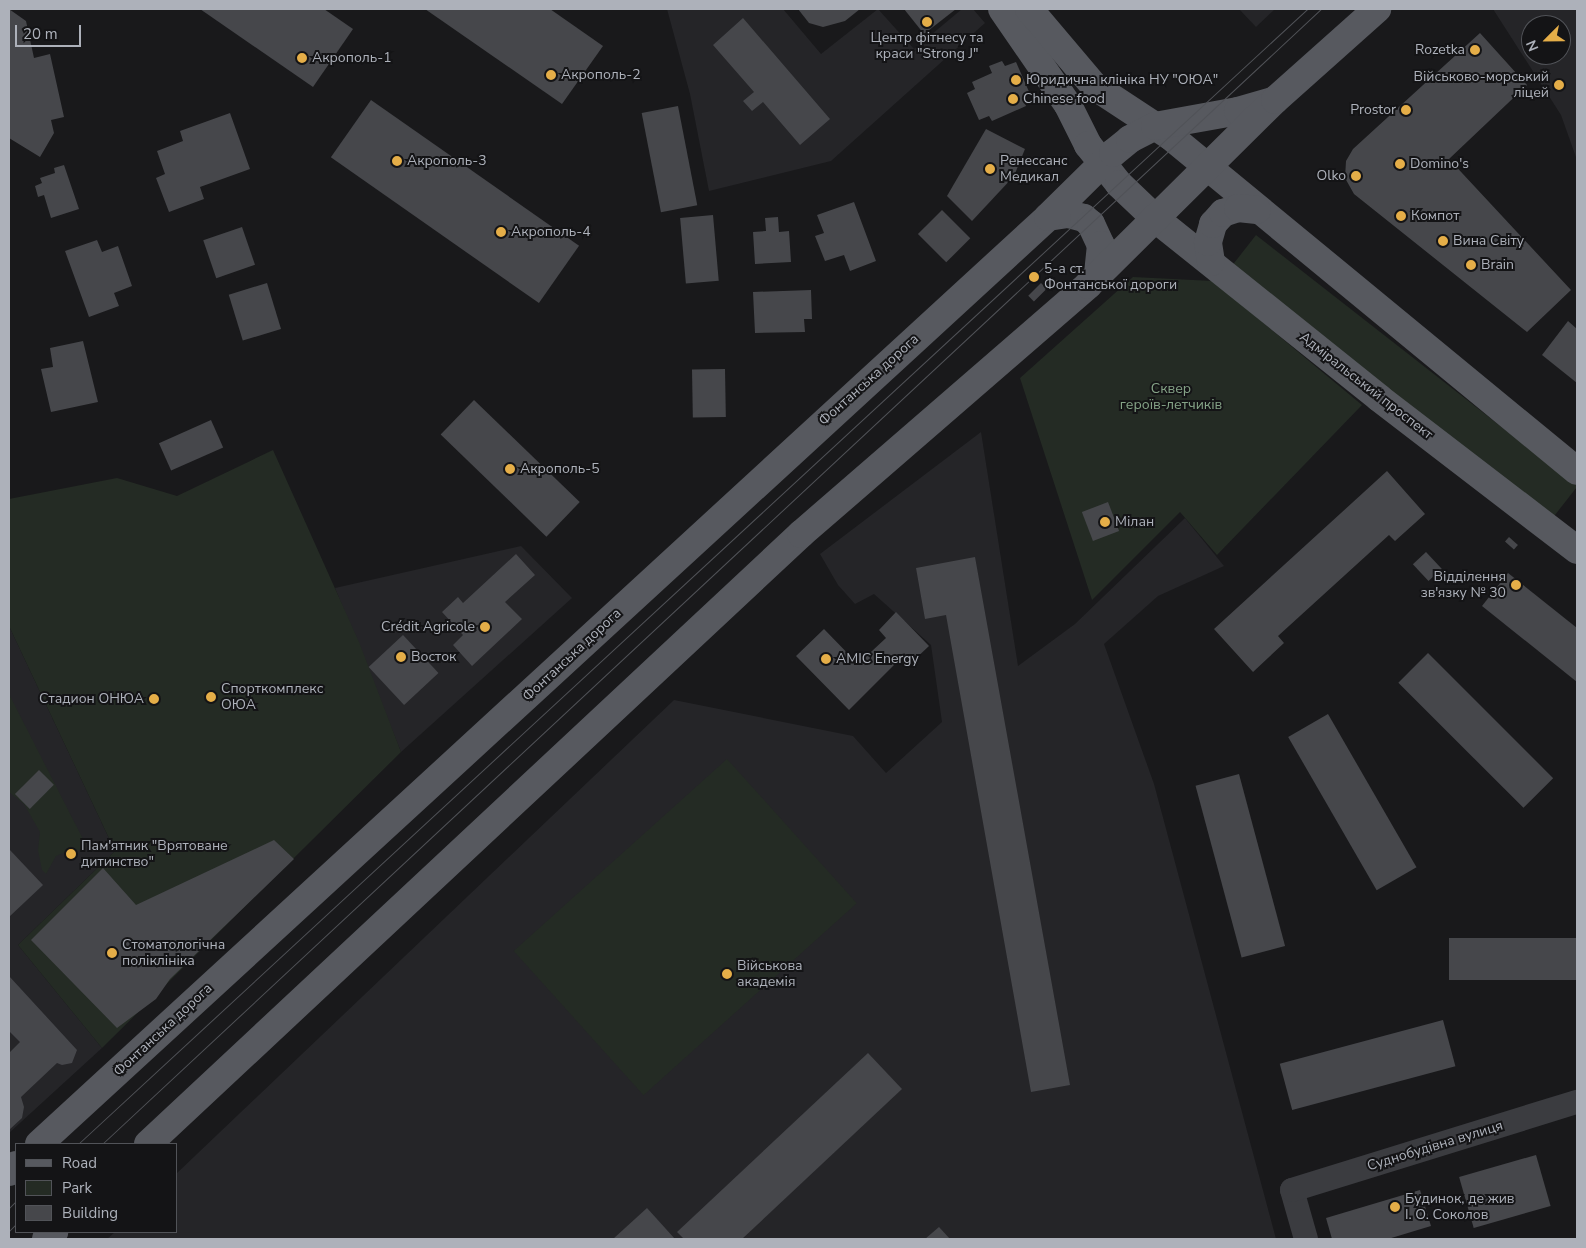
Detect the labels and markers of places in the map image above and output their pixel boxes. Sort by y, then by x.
marker: Центр фітнесу та краси "Strong J" [921,16,933,28]
place label: Центр фітнесу та краси "Strong J" [871,30,983,62]
place label: Rozetka [1415,42,1465,58]
marker: Rozetka [1469,44,1481,56]
place label: Акрополь-1 [312,50,392,66]
marker: Акрополь-1 [296,52,308,64]
place label: Акрополь-2 [561,67,641,83]
marker: Акрополь-2 [545,69,557,81]
place label: Військово-морський ліцей [1414,69,1549,102]
place label: Юридична клініка НУ "ОЮА" [1026,72,1218,88]
marker: Юридична клініка НУ "ОЮА" [1010,74,1022,86]
marker: Військово-морський ліцей [1553,79,1565,91]
place label: Chinese food [1023,91,1105,107]
marker: Chinese food [1007,93,1019,105]
place label: Prostor [1350,102,1396,118]
marker: Prostor [1400,104,1412,116]
place label: Акрополь-3 [407,153,487,169]
place label: Ренессанс Медикал [1000,153,1068,186]
marker: Акрополь-3 [391,155,403,167]
place label: Domino's [1410,156,1469,172]
marker: Domino's [1394,158,1406,170]
marker: Ренессанс Медикал [984,163,996,175]
place label: Olko [1317,168,1346,184]
marker: Olko [1350,170,1362,182]
place label: Компот [1411,208,1459,224]
marker: Компот [1395,210,1407,222]
place label: Акрополь-4 [511,224,591,240]
marker: Акрополь-4 [495,226,507,238]
place label: Вина Світу [1453,233,1524,249]
marker: Вина Світу [1437,235,1449,247]
place label: Brain [1481,257,1514,273]
marker: Brain [1465,259,1477,271]
place label: 5-а ст. Фонтанської дороги [1044,261,1177,294]
marker: 5-а ст. Фонтанської дороги [1028,271,1040,283]
place label: Акрополь-5 [520,461,600,477]
marker: Акрополь-5 [504,463,516,475]
place label: Мілан [1115,514,1154,530]
marker: Мілан [1099,516,1111,528]
place label: Відділення зв'язку № 30 [1421,569,1506,602]
marker: Відділення зв'язку № 30 [1510,579,1522,591]
place label: Crédit Agricole [381,619,475,635]
marker: Crédit Agricole [479,621,491,633]
place label: Восток [411,649,456,665]
marker: Восток [395,651,407,663]
place label: AMIC Energy [836,651,919,667]
marker: AMIC Energy [820,653,832,665]
place label: Спорткомплекс ОЮА [221,681,323,714]
place label: Стадион ОНЮА [39,691,144,707]
marker: Спорткомплекс ОЮА [205,691,217,703]
marker: Стадион ОНЮА [148,693,160,705]
place label: Пам'ятник "Врятоване дитинство" [81,838,228,870]
marker: Пам'ятник "Врятоване дитинство" [65,848,77,860]
place label: Стоматологічна поліклініка [122,937,225,970]
marker: Стоматологічна поліклініка [106,947,118,959]
place label: Військова академія [737,958,803,990]
marker: Військова академія [721,968,733,980]
place label: Будинок, де жив І. О. Соколов [1405,1191,1514,1224]
marker: Будинок, де жив І. О. Соколов [1389,1201,1401,1213]

